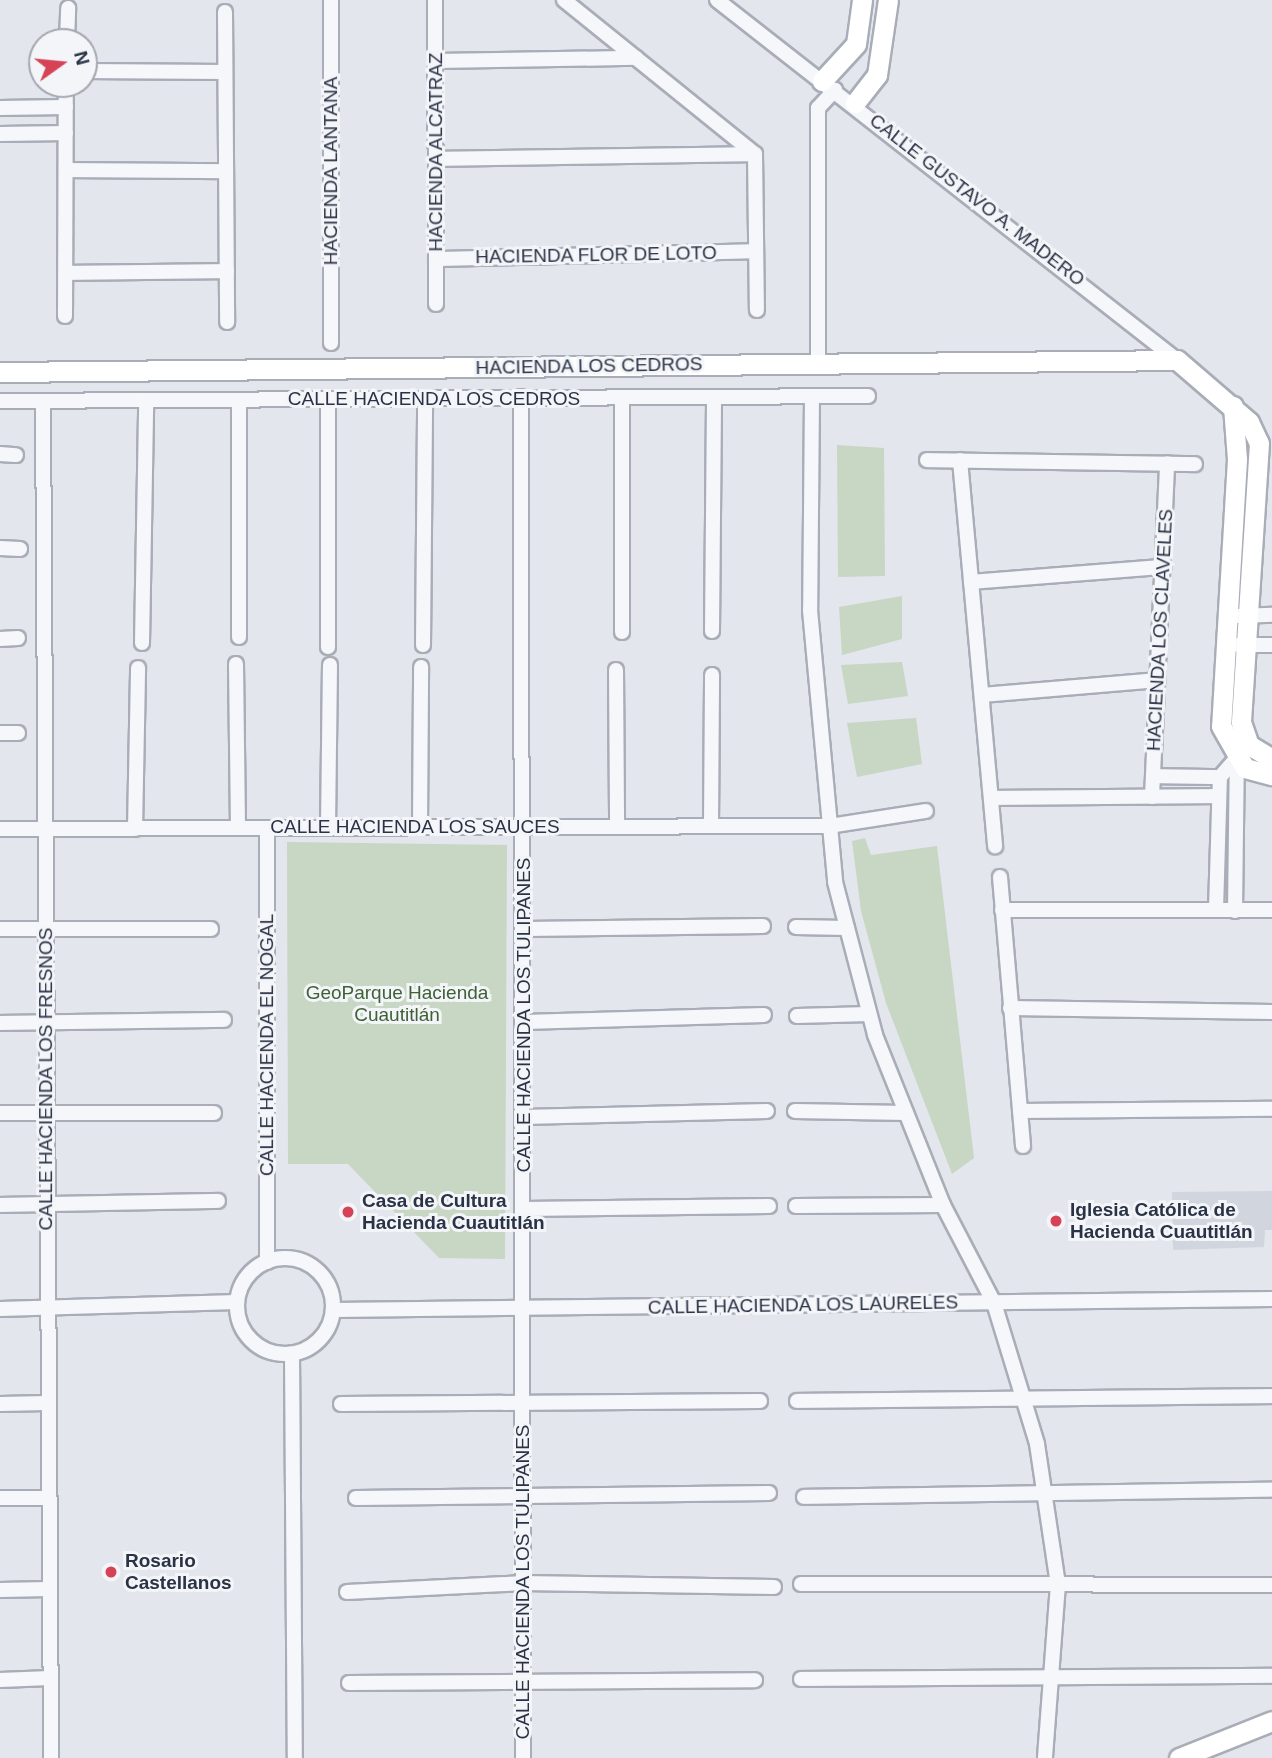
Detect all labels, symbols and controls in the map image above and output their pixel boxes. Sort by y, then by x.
north arrow [28,28,98,98]
text: N [70,49,94,67]
street label: HACIENDA ALCATRAZ [425,51,447,253]
street label: HACIENDA LANTANA [320,76,342,266]
street label: CALLE GUSTAVO A. MADERO [865,109,1089,291]
street label: HACIENDA FLOR DE LOTO [475,241,717,269]
street label: HACIENDA LOS CEDROS [475,353,703,379]
street label: CALLE HACIENDA LOS CEDROS [287,388,581,410]
street label: HACIENDA LOS CLAVELES [1142,508,1178,752]
street label: CALLE HACIENDA LOS SAUCES [270,816,560,838]
street label: CALLE HACIENDA LOS TULIPANES [513,857,535,1173]
street label: CALLE HACIENDA EL NOGAL [256,913,278,1177]
street label: CALLE HACIENDA LOS FRESNOS [35,927,57,1231]
park label: GeoParque Hacienda Cuautitlán [306,982,488,1026]
place label: Casa de Cultura Hacienda Cuautitlán [362,1190,545,1234]
place label: Iglesia Católica de Hacienda Cuautitlán [1070,1199,1253,1243]
marker: Casa de Cultura Hacienda Cuautitlán [340,1204,356,1220]
marker: Iglesia Católica de Hacienda Cuautitlán [1048,1213,1064,1229]
street label: CALLE HACIENDA LOS LAURELES [647,1291,959,1319]
street label: CALLE HACIENDA LOS TULIPANES [512,1424,534,1740]
place label: Rosario Castellanos [125,1550,232,1594]
marker: Rosario Castellanos [103,1564,119,1580]

